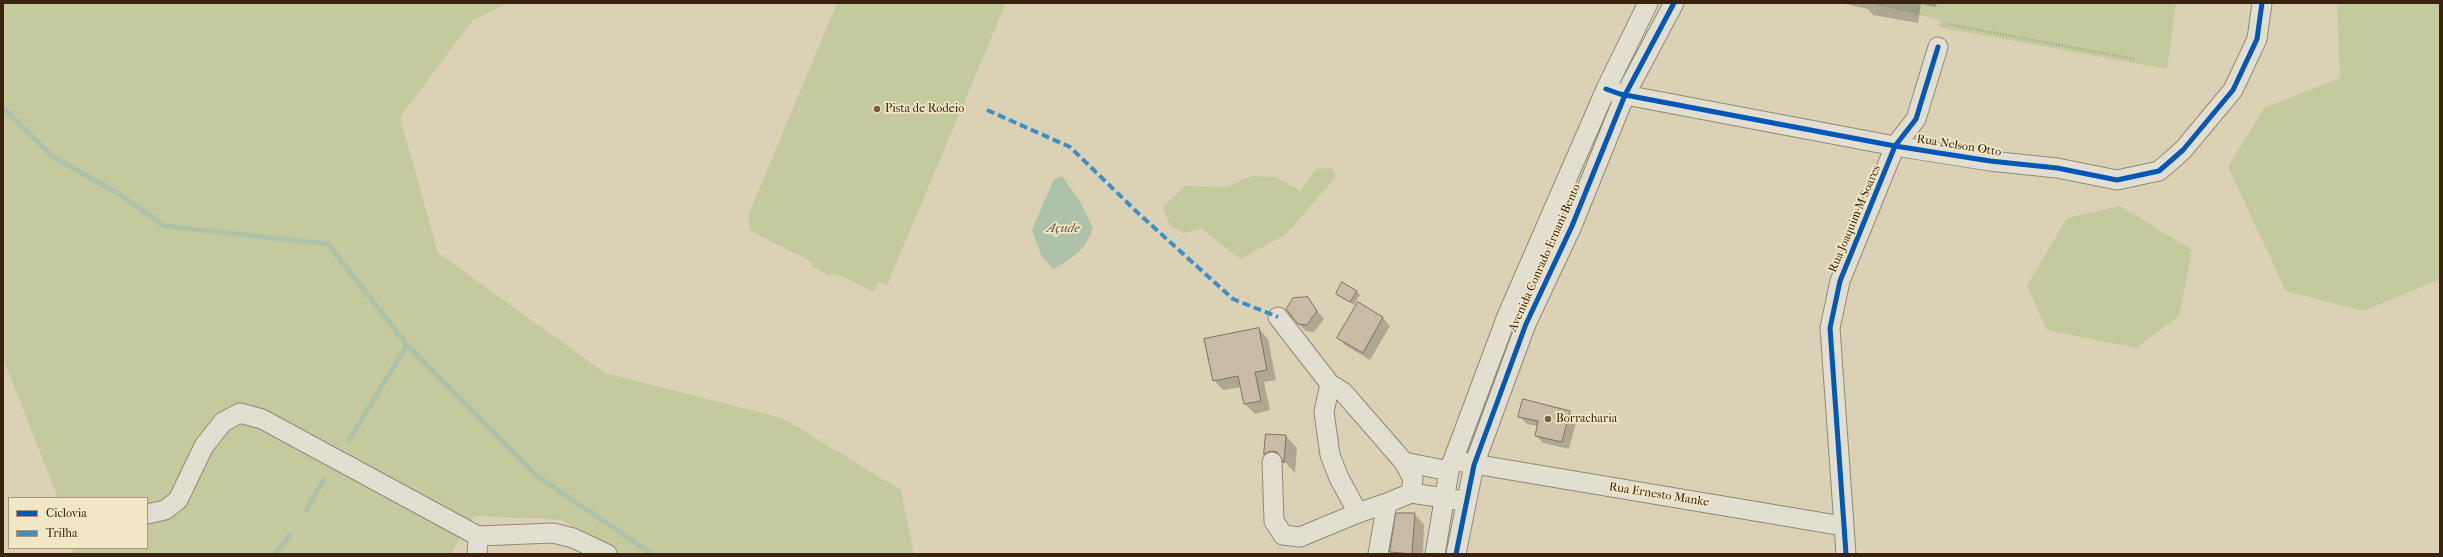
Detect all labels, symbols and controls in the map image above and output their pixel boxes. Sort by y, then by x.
place label: Pista de Rodeio [885,102,964,116]
marker: Pista de Rodeio [872,104,882,114]
street label: Rua Nelson Otto [1916,132,2002,160]
street label: Rua Joaquim M Soares [1826,163,1884,275]
street label: Avenida Conrado Ernani Bento [1506,182,1584,334]
water label: Açude [1047,221,1079,237]
place label: Borracharia [1556,412,1617,426]
marker: Borracharia [1543,414,1553,424]
street label: Rua Ernesto Manke [1608,480,1710,510]
legend [8,497,148,549]
text: Ciclovia [46,506,87,520]
text: Trilha [46,526,78,540]

